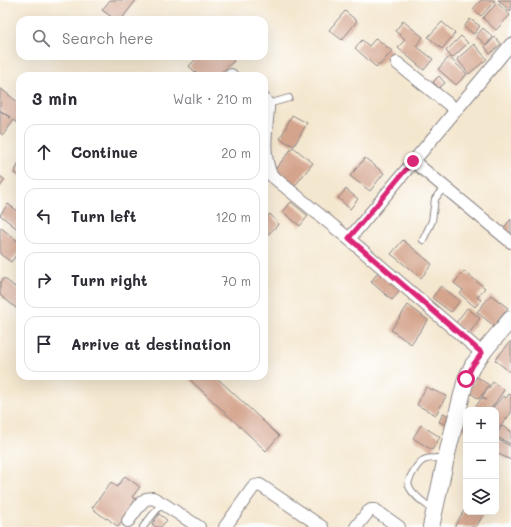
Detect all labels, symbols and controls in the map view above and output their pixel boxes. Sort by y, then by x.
search box [16,16,268,60]
icon: search [30,27,52,49]
text: Search here [62,28,153,48]
text: 3 min [32,87,77,109]
text: Walk · 210 m [173,90,252,107]
icon: ahead [33,141,55,163]
text: Continue [71,142,138,162]
text: 20 m [221,144,251,161]
route end [404,152,422,170]
icon: left [33,205,55,227]
text: Turn left [71,206,136,226]
text: 120 m [215,208,251,225]
icon: right [33,269,55,291]
text: Turn right [71,270,148,290]
text: 70 m [221,272,251,289]
icon: arrive [33,333,55,355]
text: Arrive at destination [71,334,231,354]
route start [457,370,475,388]
map controls [463,407,499,515]
button: + [463,407,499,443]
button: − [463,443,499,479]
button: layers [463,479,499,515]

